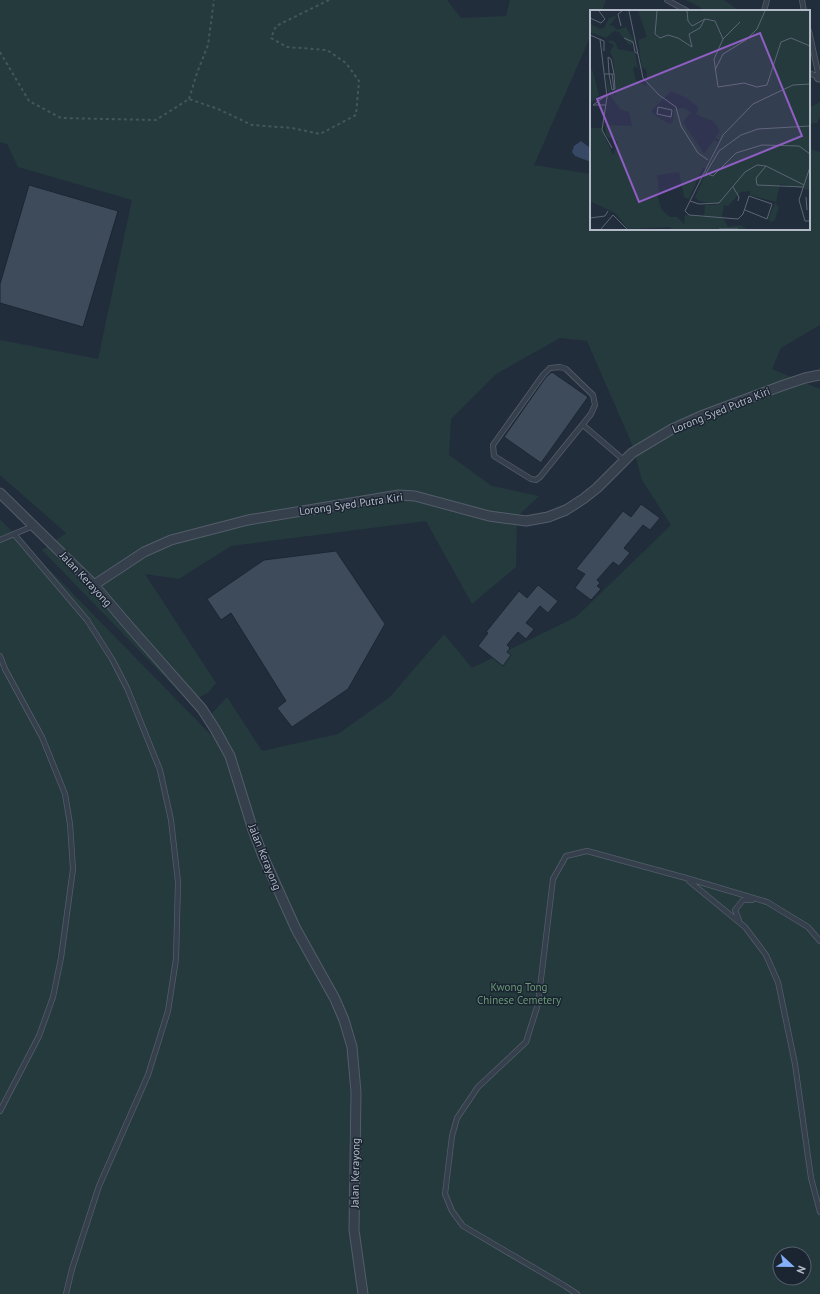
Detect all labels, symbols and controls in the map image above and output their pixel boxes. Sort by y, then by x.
inset map [590,10,810,230]
street label: Lorong Syed Putra Kiri [670,384,772,436]
street label: Lorong Syed Putra Kiri [298,490,404,518]
street label: Jalan Kerayong [56,548,115,609]
street label: Jalan Kerayong [245,821,285,892]
park label: Kwong Tong Chinese Cemetery [477,980,562,1007]
street label: Jalan Kerayong [347,1138,363,1209]
north arrow [772,1246,812,1286]
text: N [793,1264,809,1276]

